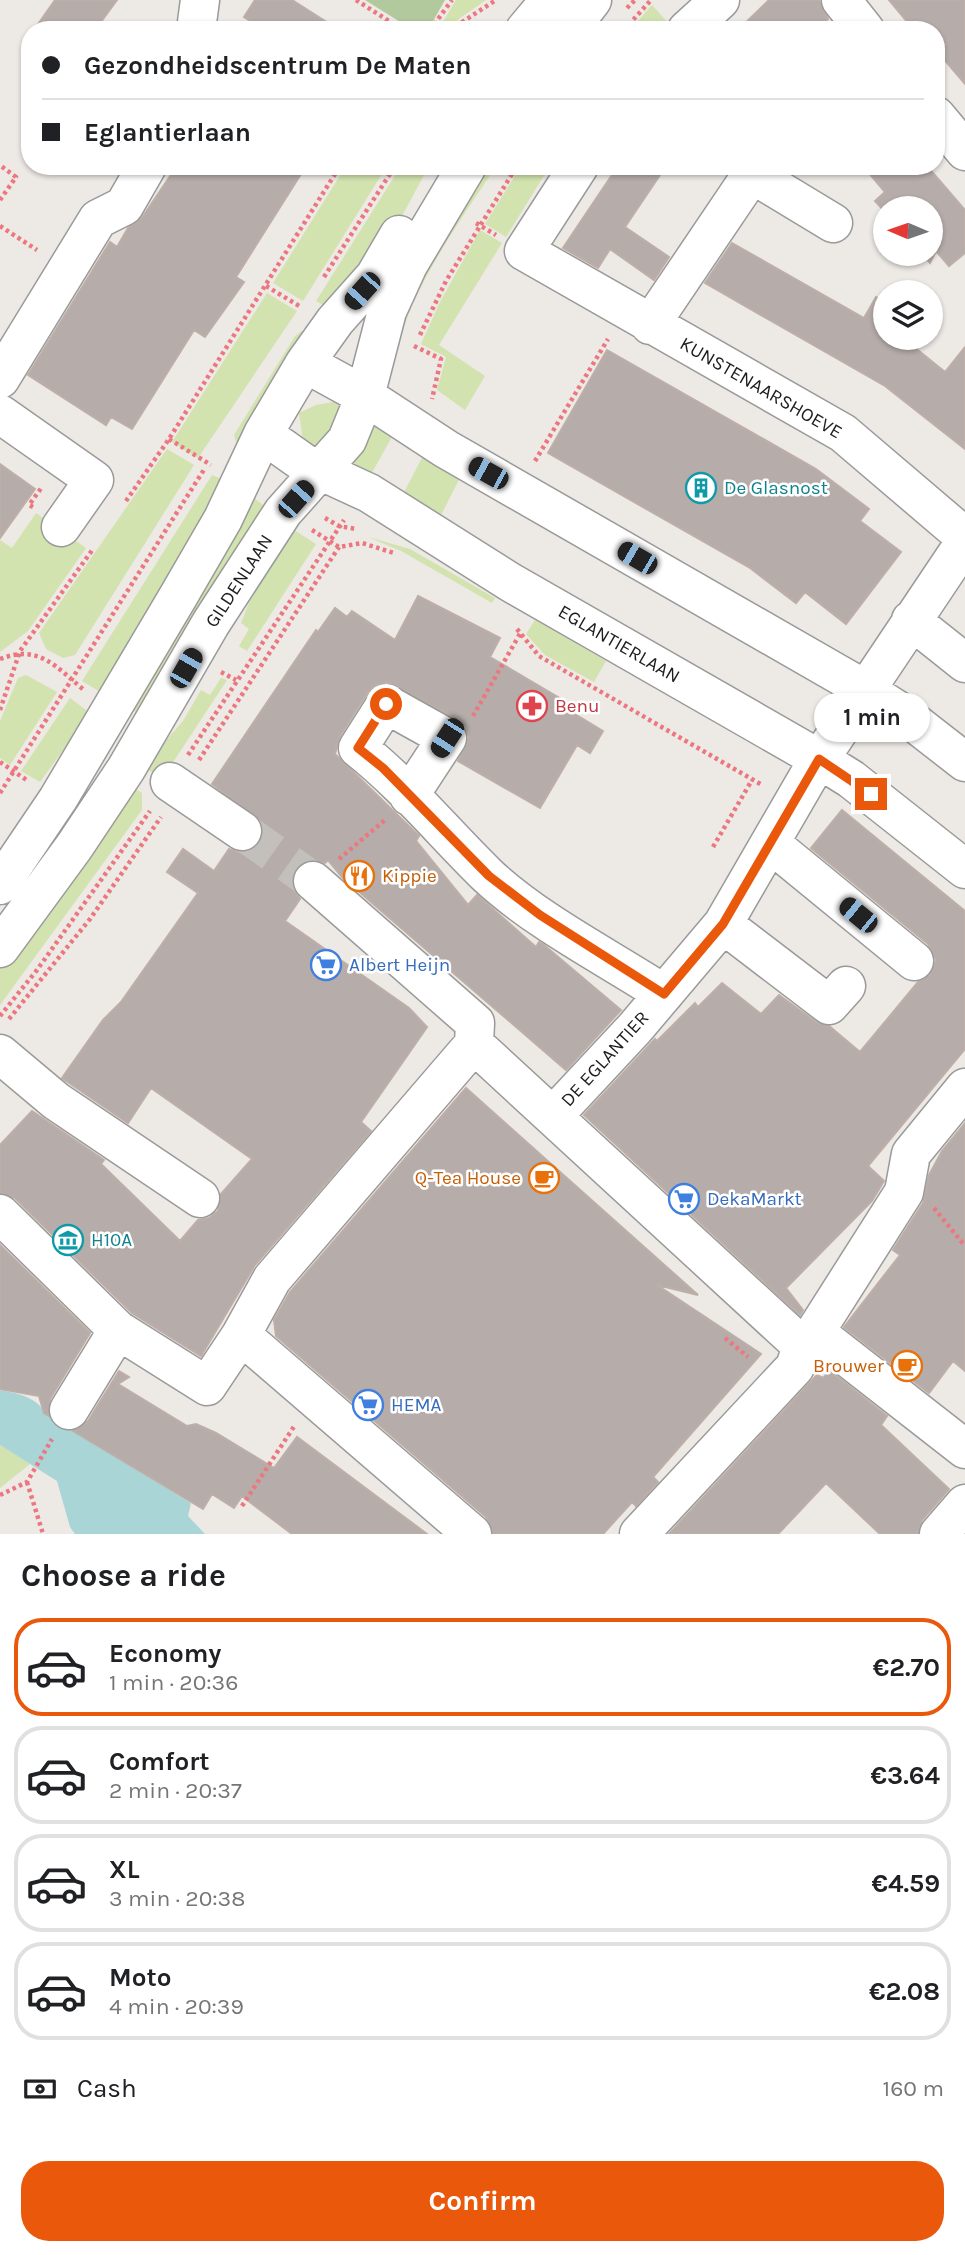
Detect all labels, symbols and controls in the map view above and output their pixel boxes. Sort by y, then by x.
text: Gezondheidscentrum De Maten [84,50,471,81]
text: Eglantierlaan [84,117,251,148]
north arrow [873,196,943,266]
map controls [873,196,943,350]
car [341,268,384,314]
button: layers [873,280,943,350]
street label: KUNSTENAARSHOEVE [676,333,846,443]
car [465,454,512,492]
building icon: De Glasnost [684,471,718,505]
car [275,476,318,522]
place label: De Glasnost [724,477,828,499]
street label: GILDENLAAN [201,530,277,632]
car [614,538,661,578]
street label: EGLANTIERLAAN [554,600,684,688]
car [167,645,206,691]
route start [370,688,402,720]
pharmacy icon: Benu [515,689,549,723]
callout: 1 min [813,692,929,742]
place label: Benu [555,695,600,717]
text: 1 min [843,704,901,731]
car [427,715,468,761]
route end [855,778,887,810]
restaurant icon: Kippie [342,859,376,893]
place label: Kippie [382,865,437,887]
car [836,894,881,936]
supermarket icon: Albert Heijn [309,948,343,982]
place label: Albert Heijn [349,954,450,976]
street label: DE EGLANTIER [556,1007,654,1111]
cafe icon: Q-Tea House [527,1161,561,1195]
place label: Q-Tea House [415,1167,521,1189]
supermarket icon: DekaMarkt [667,1182,701,1216]
place label: DekaMarkt [707,1188,802,1210]
museum icon: H10A [51,1223,85,1257]
place label: H10A [91,1229,132,1251]
cafe icon: Brouwer [890,1349,924,1383]
place label: Brouwer [813,1355,884,1377]
supermarket icon: HEMA [351,1388,385,1422]
place label: HEMA [391,1394,441,1416]
text: Choose a ride [21,1557,226,1594]
icon: car [25,1636,88,1699]
text: Economy [109,1638,221,1669]
text: €2.70 [873,1652,940,1683]
text: 1 min · 20:36 [109,1669,238,1696]
icon: car [25,1744,88,1807]
text: Comfort [109,1746,210,1777]
text: €3.64 [871,1760,940,1791]
text: 2 min · 20:37 [109,1777,242,1804]
icon: car [25,1852,88,1915]
text: XL [109,1854,140,1885]
text: €4.59 [871,1868,940,1899]
text: 3 min · 20:38 [109,1885,245,1912]
icon: car [25,1960,88,2023]
text: Moto [109,1962,171,1993]
text: €2.08 [869,1976,940,2007]
text: 4 min · 20:39 [109,1993,244,2020]
icon: cash [21,2070,59,2108]
text: Cash [77,2073,137,2104]
text: 160 m [883,2075,944,2102]
button: Confirm [21,2161,944,2241]

